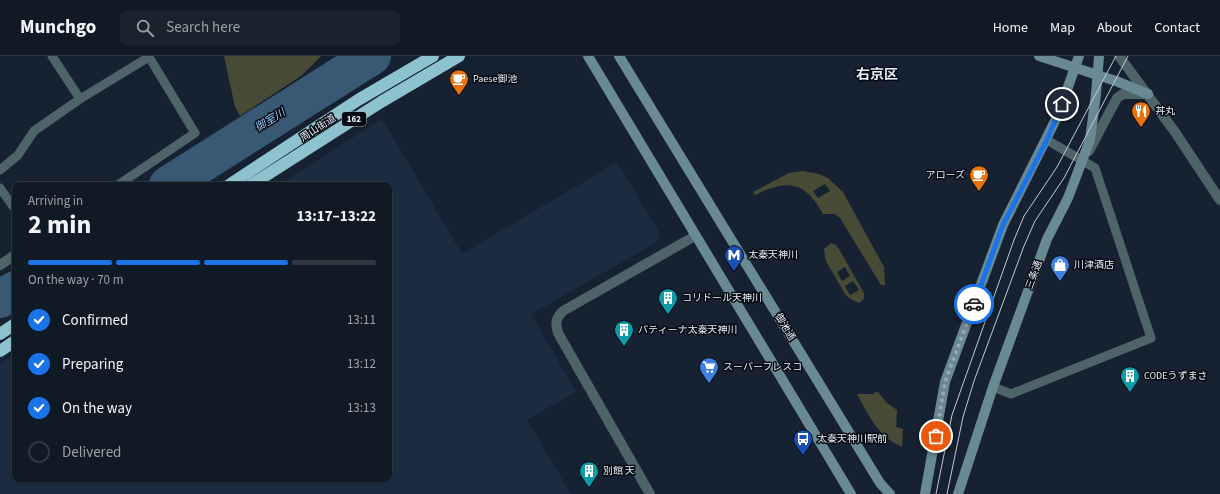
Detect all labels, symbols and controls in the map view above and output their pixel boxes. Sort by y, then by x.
search box [120,10,400,46]
text: Munchgo [20,14,96,41]
icon: search [134,17,156,39]
text: Search here [166,17,240,38]
text: Home [993,18,1028,38]
text: Map [1050,18,1075,38]
text: About [1097,18,1132,38]
text: Contact [1154,18,1200,38]
district label: 右京区 [856,65,898,85]
cafe icon: Paese御池 [448,68,470,96]
place label: Paese御池 [473,72,517,86]
pin [1045,87,1079,121]
icon: home [1051,93,1073,115]
restaurant icon: 丼丸 [1130,100,1152,128]
water label: 御室川 [252,104,289,135]
place label: 丼丸 [1155,104,1175,118]
street label: 周山街道 [297,111,339,145]
road number: 162 [342,112,366,126]
cafe icon: アローズ [968,164,990,192]
place label: アローズ [926,168,965,182]
text: Arriving in [28,192,83,210]
text: 2 min [28,206,91,243]
text: 13:17–13:22 [296,206,376,227]
metro station icon: 太秦天神川 [723,244,745,272]
place label: 太秦天神川 [748,248,798,262]
shop icon: 川津酒店 [1049,254,1071,282]
place label: 川津酒店 [1074,258,1114,272]
street label: 三条通 [1022,259,1046,291]
text: On the way · 70 m [28,271,123,289]
courier [954,284,994,324]
building icon: コリドール天神川 [657,287,679,315]
place label: コリドール天神川 [682,291,762,305]
icon: car [963,293,985,315]
icon: check [28,309,50,331]
text: Confirmed [62,310,128,331]
text: 13:11 [347,311,376,329]
street label: 御池通 [771,311,799,343]
building icon: パティーナ太秦天神川 [613,319,635,347]
place label: パティーナ太秦天神川 [638,323,737,337]
icon: check [28,353,50,375]
text: Preparing [62,354,123,375]
text: 13:12 [347,355,376,373]
supermarket icon: スーパーフレスコ [698,356,720,384]
place label: スーパーフレスコ [723,360,802,374]
building icon: CODEうずまさ [1119,365,1141,393]
place label: CODEうずまさ [1144,369,1207,383]
icon: check [28,397,50,419]
text: On the way [62,398,132,419]
text: 13:13 [347,399,376,417]
pin [919,419,953,453]
icon: bag [925,425,947,447]
bus stop icon: 太秦天神川駅前 [792,428,814,456]
place label: 太秦天神川駅前 [817,432,887,446]
text: Delivered [62,442,121,463]
building icon: 別館 天 [578,460,600,488]
place label: 別館 天 [603,464,635,478]

